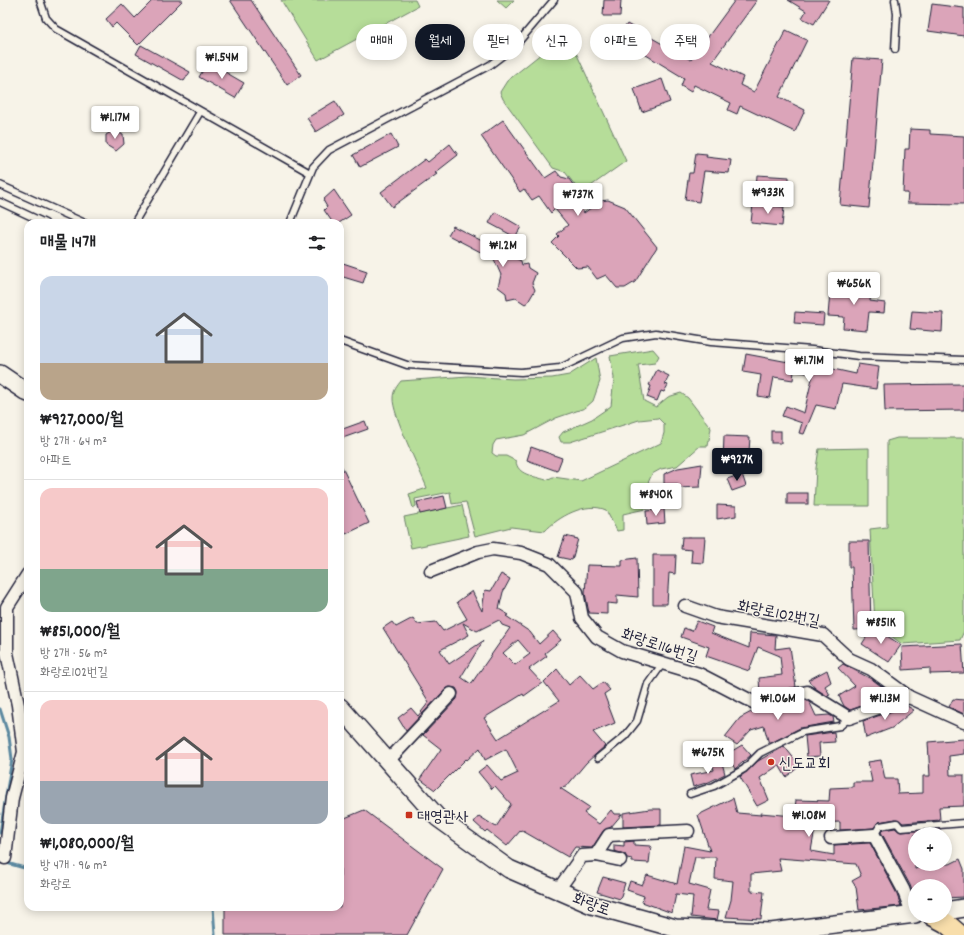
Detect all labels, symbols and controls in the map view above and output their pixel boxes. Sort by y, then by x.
chip: 매매 [356,24,407,60]
chip: 월세 [415,24,465,60]
chip: 필터 [473,24,524,60]
chip: 신규 [532,24,582,60]
chip: 아파트 [590,24,652,60]
chip: 주택 [660,24,710,60]
pin: ₩1.54M [189,46,255,80]
text: ₩1.54M [205,49,239,68]
pin: ₩1.17M [82,106,148,140]
text: ₩1.17M [100,109,130,128]
pin: ₩933K [740,181,796,215]
pin: ₩737K [550,183,606,217]
text: ₩933K [752,184,784,203]
text: ₩737K [563,186,593,205]
text: 매물 14개 [40,232,96,256]
icon: filters [306,232,328,254]
pin: ₩1.2M [475,234,531,268]
text: ₩1.2M [489,237,517,256]
pin: ₩656K [826,272,882,306]
text: ₩656K [837,275,871,294]
icon: home [148,302,220,374]
pin: ₩1.71M [776,349,842,383]
text: ₩1.71M [794,352,824,371]
text: ₩927,000/월 [40,409,123,433]
text: 방 2개 · 64 m² [40,433,107,452]
pin: ₩927K [709,448,765,482]
text: ₩927K [721,451,753,470]
text: 아파트 [40,452,71,471]
pin: ₩840K [628,483,684,517]
text: ₩840K [640,486,672,505]
icon: home [148,514,220,586]
street label: 화랑로102번길 [735,595,822,634]
pin: ₩851K [853,611,909,645]
text: ₩851K [866,614,896,633]
text: ₩851,000/월 [40,621,120,645]
street label: 화랑로116번길 [618,623,701,670]
text: 방 2개 · 56 m² [40,645,108,664]
text: 화랑로102번길 [40,664,108,683]
pin: ₩1.06M [745,687,811,721]
pin: ₩1.13M [852,687,918,721]
text: ₩1.06M [760,690,796,709]
text: ₩1.13M [870,690,900,709]
icon: home [148,726,220,798]
pin: ₩675K [680,741,736,775]
text: ₩675K [692,744,724,763]
place label: 신도교회 [779,753,831,776]
marker: 신도교회 [766,757,776,767]
pin: ₩1.08M [776,804,842,838]
place label: 대영관사 [417,806,469,829]
text: ₩1.08M [792,807,826,826]
marker: 대영관사 [404,810,414,820]
map controls [908,827,952,923]
button: + [908,827,952,871]
text: ₩1,080,000/월 [40,833,134,857]
text: 방 4개 · 96 m² [40,857,107,876]
text: 화랑로 [40,876,71,895]
button: − [908,879,952,923]
street label: 화랑로 [569,888,613,923]

